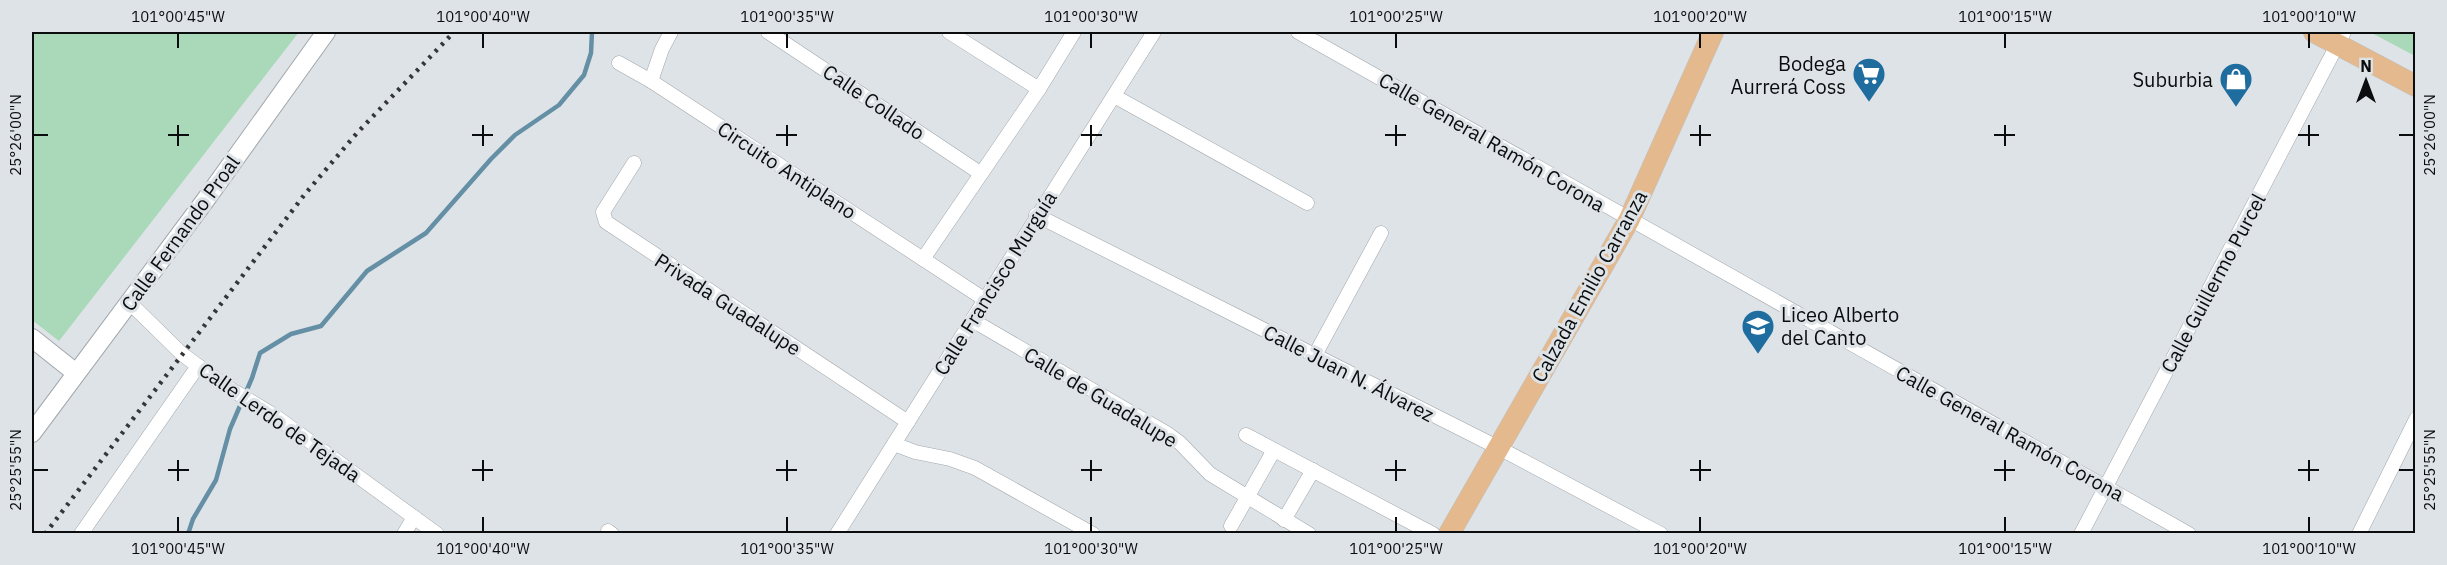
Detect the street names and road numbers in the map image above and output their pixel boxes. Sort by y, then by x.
street label: Calle Collado [818,58,930,146]
street label: Calle General Ramón Corona [1374,66,1610,218]
street label: Circuito Antiplano [712,115,862,225]
street label: Calle Fernando Proal [114,150,246,316]
street label: Calzada Emilio Carranza [1525,185,1653,387]
street label: Calle Francisco Murguía [927,186,1063,380]
street label: Calle Guillermo Purcel [2154,189,2272,377]
street label: Privada Guadalupe [650,247,806,361]
street label: Calle Juan N. Álvarez [1259,318,1439,428]
street label: Calle de Guadalupe [1019,340,1183,454]
street label: Calle Lerdo de Tejada [194,356,366,488]
street label: Calle General Ramón Corona [1891,359,2129,507]

